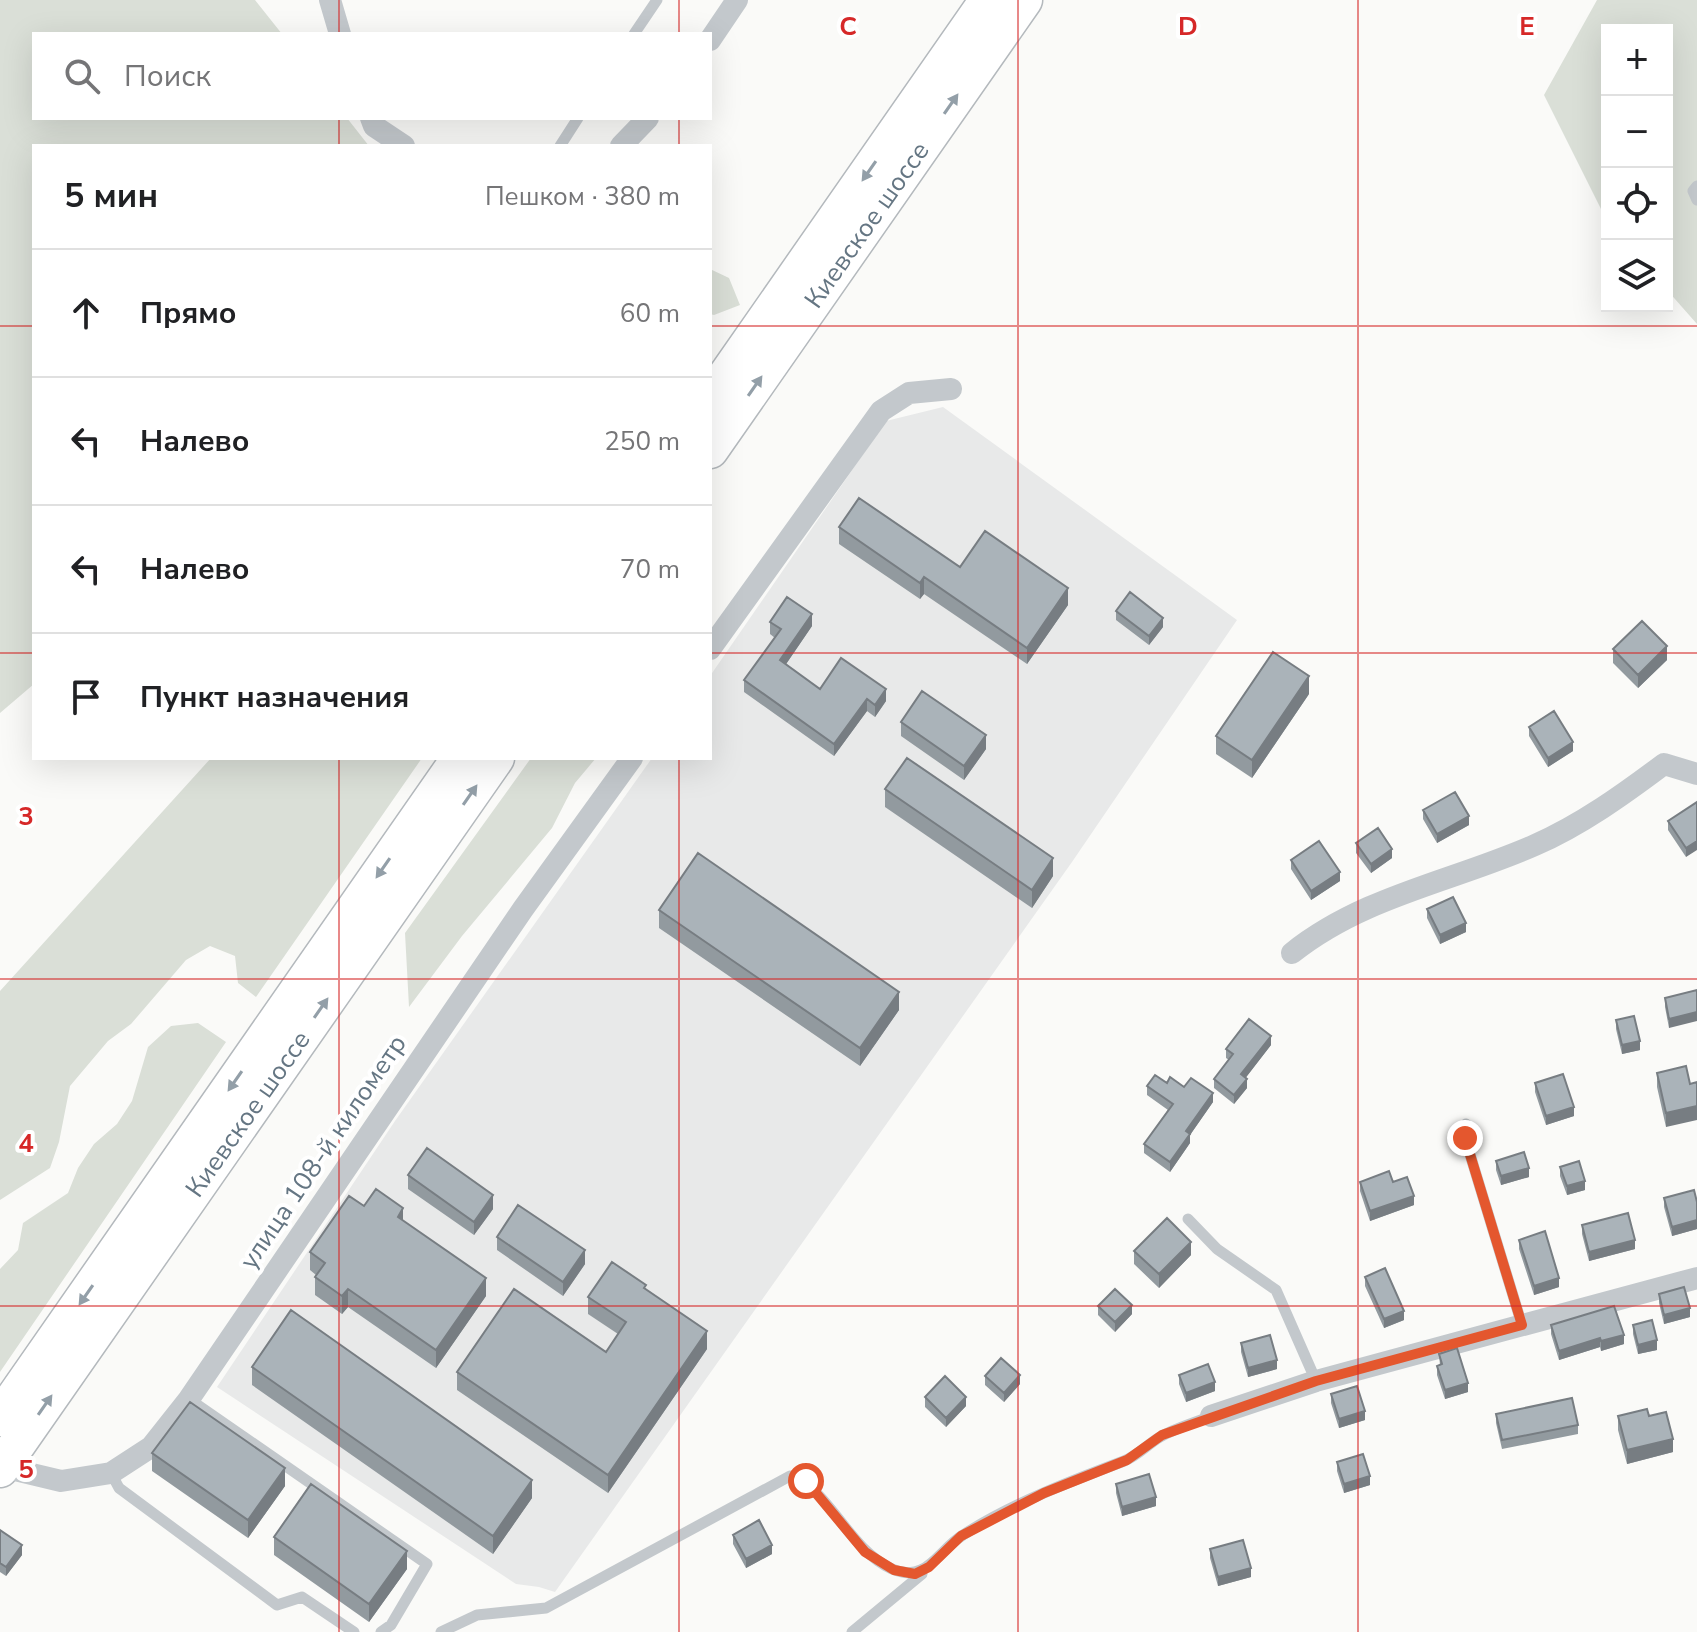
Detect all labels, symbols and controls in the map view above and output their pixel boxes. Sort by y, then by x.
text: C [839,9,857,44]
text: D [1178,9,1198,44]
text: E [1519,9,1535,44]
map controls [1601,24,1673,312]
button: + [1601,24,1673,96]
search box [32,32,712,120]
icon: search [60,54,104,98]
text: Поиск [124,56,211,97]
one-way arrow [943,93,959,115]
button: − [1601,96,1673,168]
street label: Киевское шоссе [797,135,937,315]
one-way arrow [862,161,877,182]
button: locate [1601,168,1673,240]
text: 5 мин [64,173,158,219]
text: Пешком · 380 m [485,179,680,214]
button: layers [1601,240,1673,312]
icon: ahead [64,291,108,335]
text: Прямо [140,293,237,334]
text: 60 m [620,296,680,331]
one-way arrow [747,376,762,397]
icon: left [64,419,108,463]
text: Налево [140,421,249,462]
text: 250 m [604,424,680,459]
icon: left [64,547,108,591]
text: Налево [140,549,249,590]
text: 70 m [620,552,680,587]
icon: arrive [64,675,108,719]
text: Пункт назначения [140,677,409,718]
one-way arrow [462,784,478,806]
text: 3 [18,799,34,834]
one-way arrow [376,857,391,878]
one-way arrow [313,998,328,1019]
street label: Киевское шоссе [178,1024,318,1204]
street label: улица 108-й километр [231,1028,415,1276]
one-way arrow [228,1071,243,1092]
route end [1447,1120,1483,1156]
text: 4 [18,1126,34,1161]
one-way arrow [79,1284,94,1305]
one-way arrow [37,1395,52,1416]
text: 5 [18,1452,34,1487]
route start [788,1463,824,1499]

